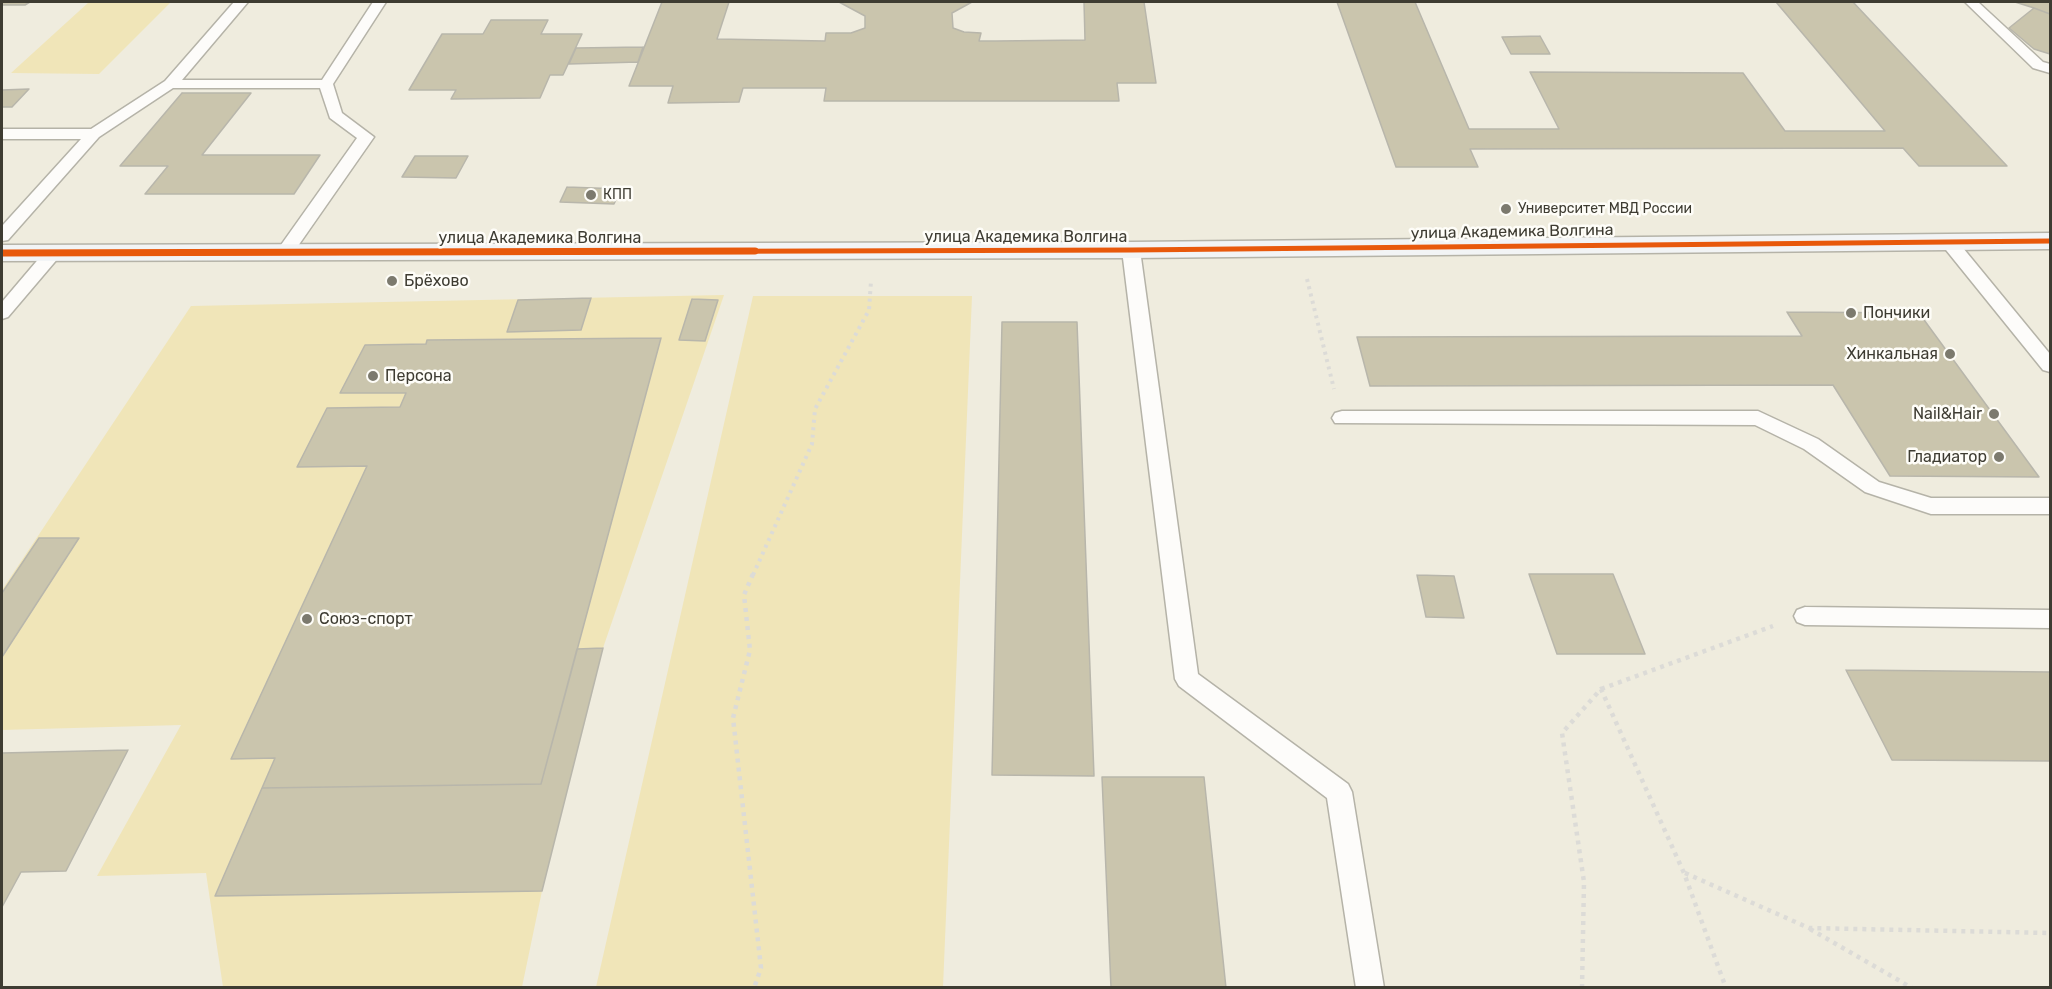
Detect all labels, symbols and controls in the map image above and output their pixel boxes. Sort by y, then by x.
place label: КПП [603,187,632,203]
marker: КПП [584,188,598,202]
place label: Университет МВД России [1518,201,1692,217]
marker: Университет МВД России [1499,202,1513,216]
street label: улица Академика Волгина [1410,221,1614,243]
street label: улица Академика Волгина [925,227,1127,247]
street label: улица Академика Волгина [439,228,641,248]
place label: Брёхово [404,271,469,291]
marker: Брёхово [385,274,399,288]
place label: Пончики [1863,303,1930,323]
marker: Пончики [1844,306,1858,320]
place label: Хинкальная [1846,344,1938,364]
marker: Хинкальная [1943,347,1957,361]
place label: Персона [385,366,452,386]
marker: Персона [366,369,380,383]
place label: Nail&Hair [1913,404,1982,424]
marker: Nail&Hair [1987,407,2001,421]
place label: Гладиатор [1907,447,1987,467]
marker: Гладиатор [1992,450,2006,464]
place label: Союз-спорт [319,609,413,629]
marker: Союз-спорт [300,612,314,626]

